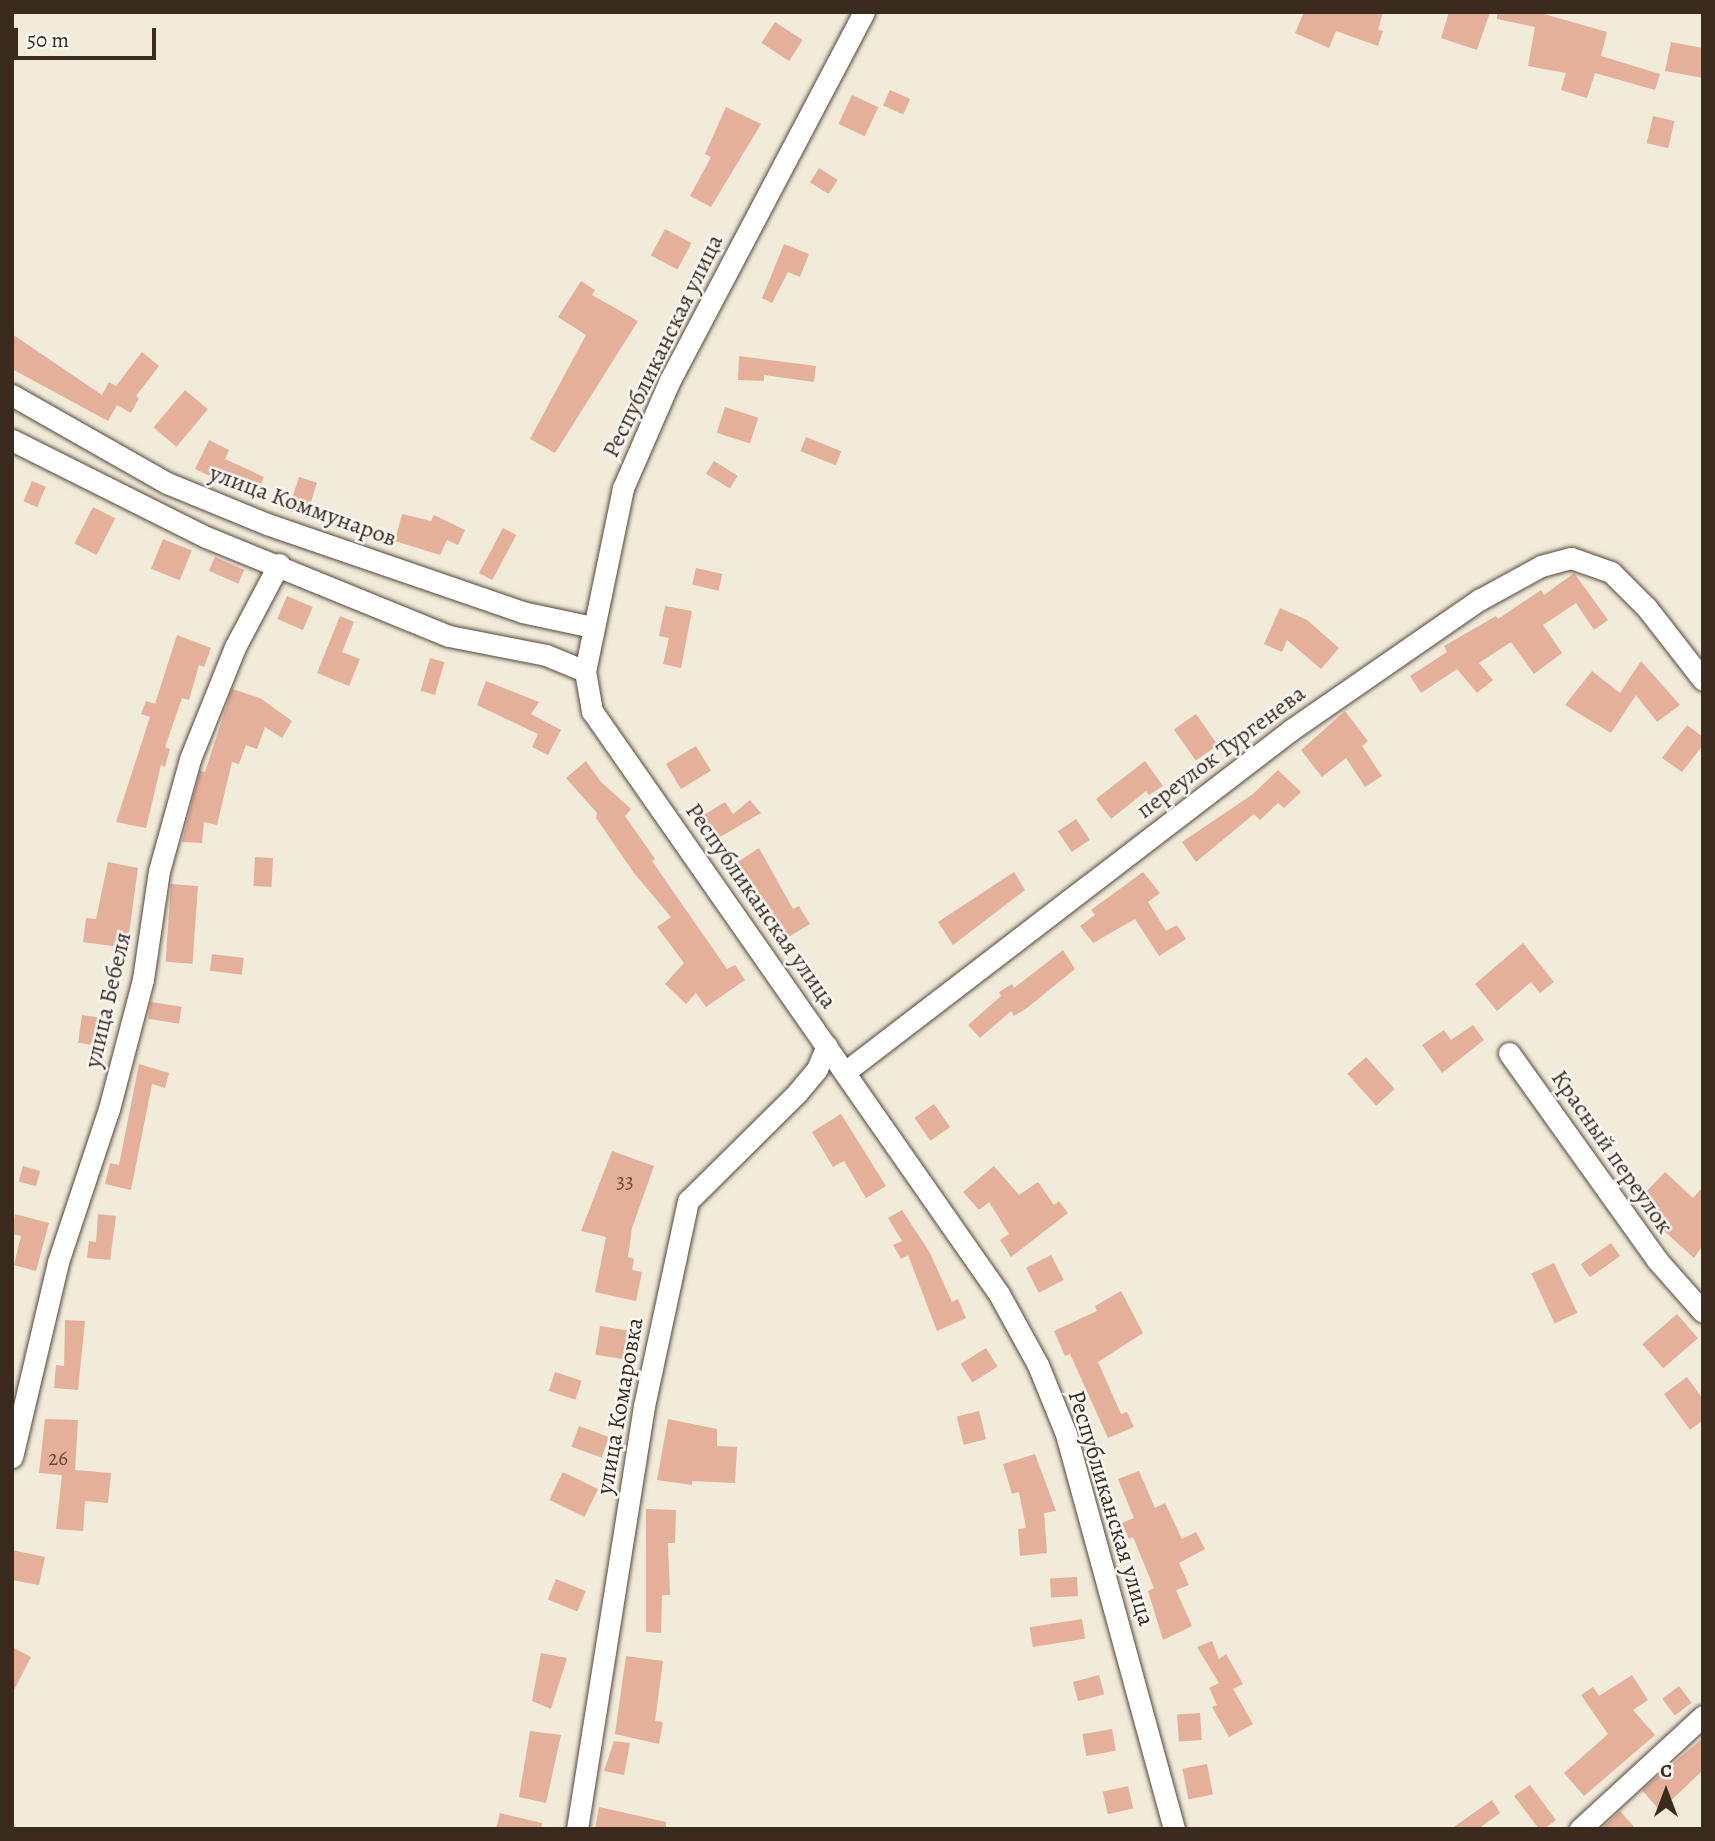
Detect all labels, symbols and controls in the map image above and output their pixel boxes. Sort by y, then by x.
scale bar [18,14,159,58]
text: 50 m [27,26,69,54]
street label: Республиканская улица [596,230,730,462]
street label: улица Коммунаров [206,459,400,553]
street label: переулок Тургенева [1131,679,1311,825]
street label: Республиканская улица [679,798,843,1014]
street label: улица Бебеля [78,929,138,1071]
street label: Красный переулок [1545,1065,1679,1239]
house number: 33 [616,1168,634,1194]
street label: улица Комаровка [590,1315,650,1497]
street label: Республиканская улица [1061,1387,1161,1629]
house number: 26 [48,1445,68,1471]
north arrow [1631,1757,1701,1827]
text: С [1660,1758,1672,1784]

